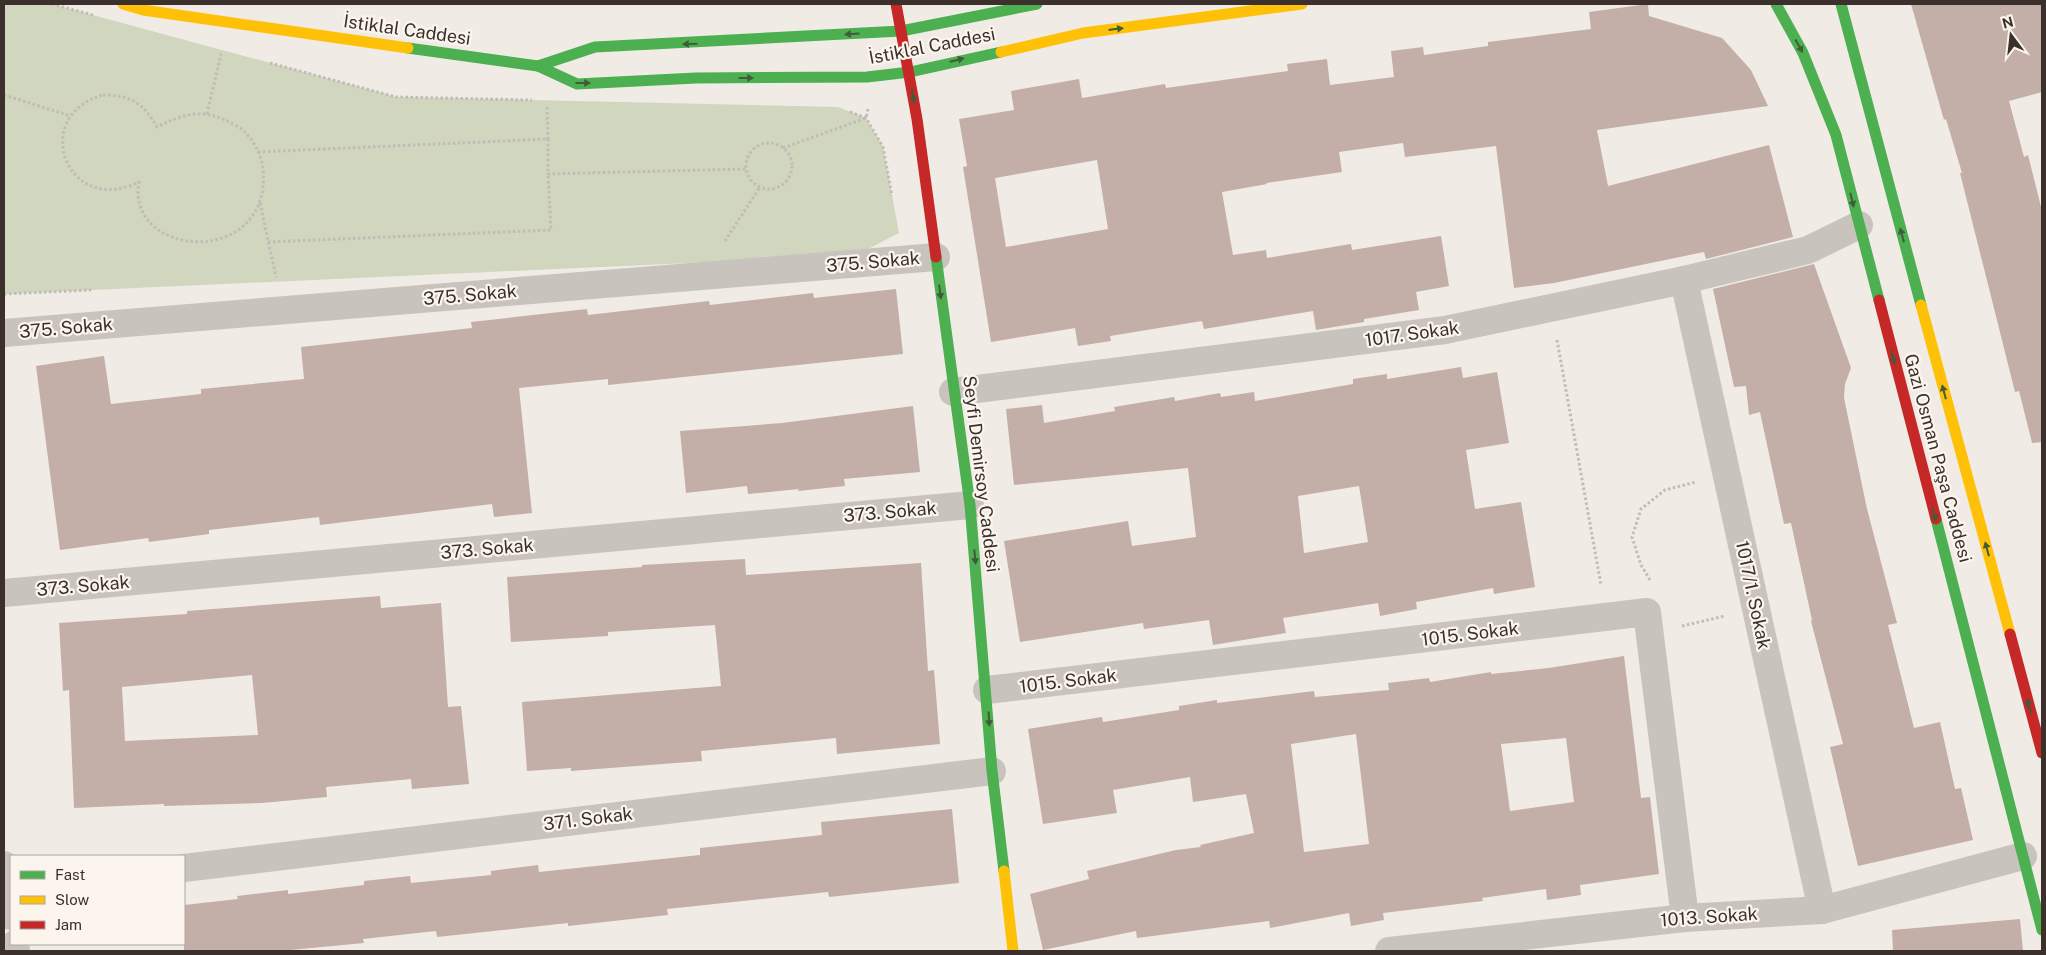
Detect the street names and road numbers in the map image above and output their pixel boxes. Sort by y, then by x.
street label: İstiklal Caddesi [342,9,472,49]
street label: İstiklal Caddesi [867,22,997,68]
street label: 375. Sokak [825,247,921,276]
street label: 375. Sokak [422,280,518,309]
street label: 375. Sokak [18,313,114,342]
street label: 1017. Sokak [1364,317,1460,350]
street label: Gazi Osman Paşa Caddesi [1901,351,1976,564]
street label: Seyfi Demirsoy Caddesi [959,374,1004,574]
street label: 373. Sokak [843,497,937,526]
street label: 373. Sokak [440,534,534,563]
street label: 1017/1. Sokak [1732,539,1775,651]
street label: 373. Sokak [36,571,130,600]
street label: 1015. Sokak [1420,617,1520,650]
street label: 1015. Sokak [1018,664,1118,697]
street label: 371. Sokak [542,803,634,834]
street label: 1013. Sokak [1660,903,1758,930]

